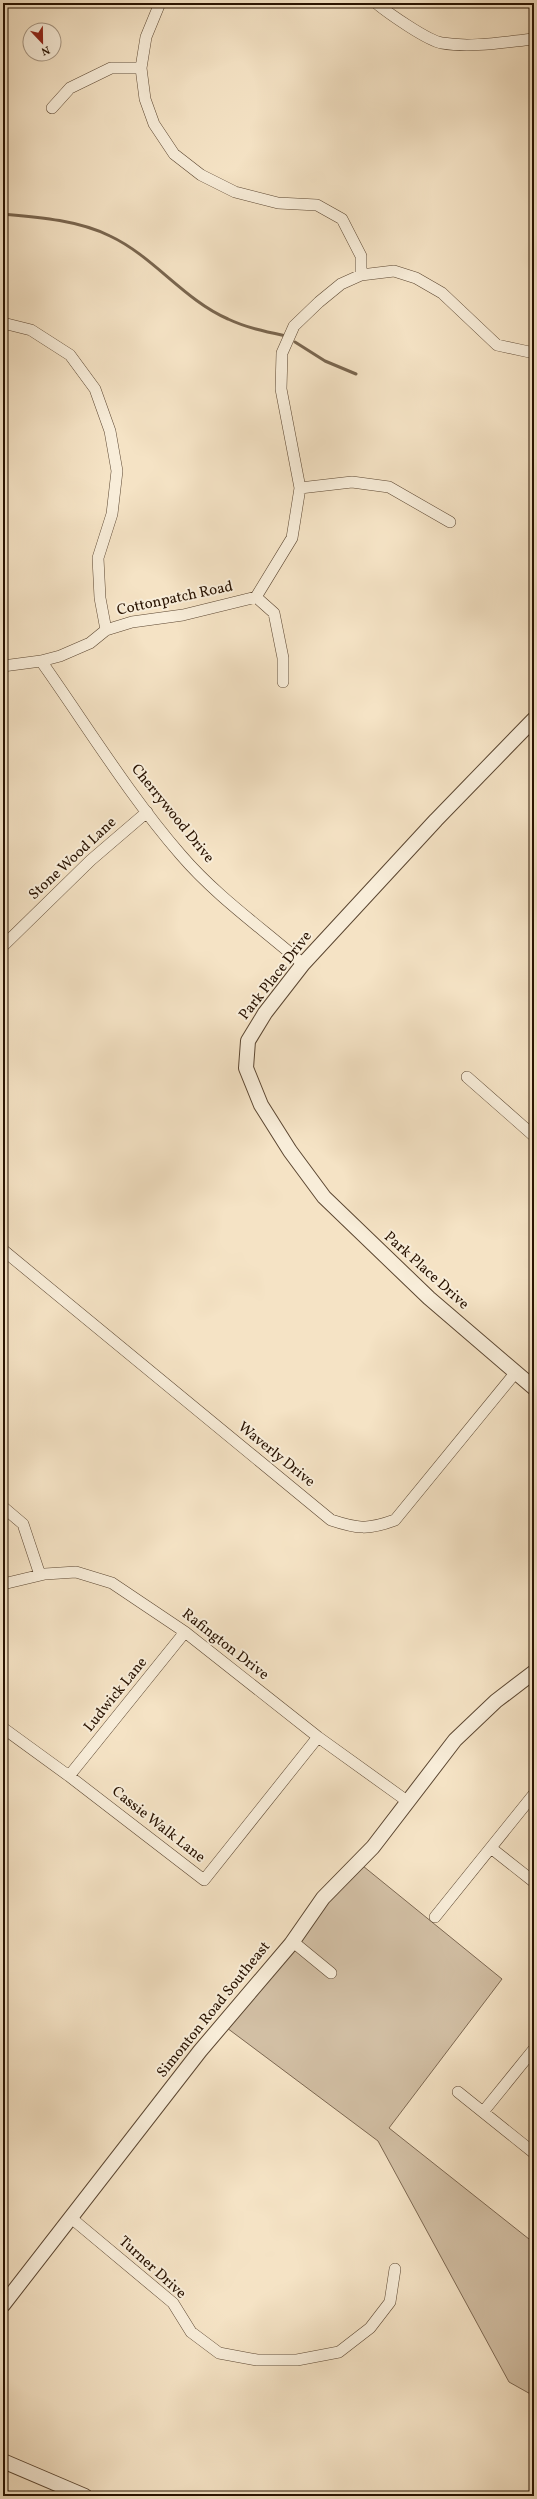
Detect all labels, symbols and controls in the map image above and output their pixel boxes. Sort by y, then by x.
north arrow [22,22,62,62]
text: N [39,41,52,58]
street label: Cottonpatch Road [115,576,235,622]
street label: Cherrywood Drive [125,760,219,868]
street label: Stone Wood Lane [24,813,122,905]
street label: Park Place Drive [235,927,317,1025]
street label: Park Place Drive [379,1227,473,1315]
street label: Waverly Drive [233,1417,319,1493]
street label: Rafington Drive [177,1604,273,1686]
street label: Ludwick Lane [79,1653,153,1737]
street label: Cassie Walk Lane [107,1782,209,1868]
street label: Simonton Road Southeast [152,1937,276,2083]
street label: Turner Drive [113,2232,191,2304]

